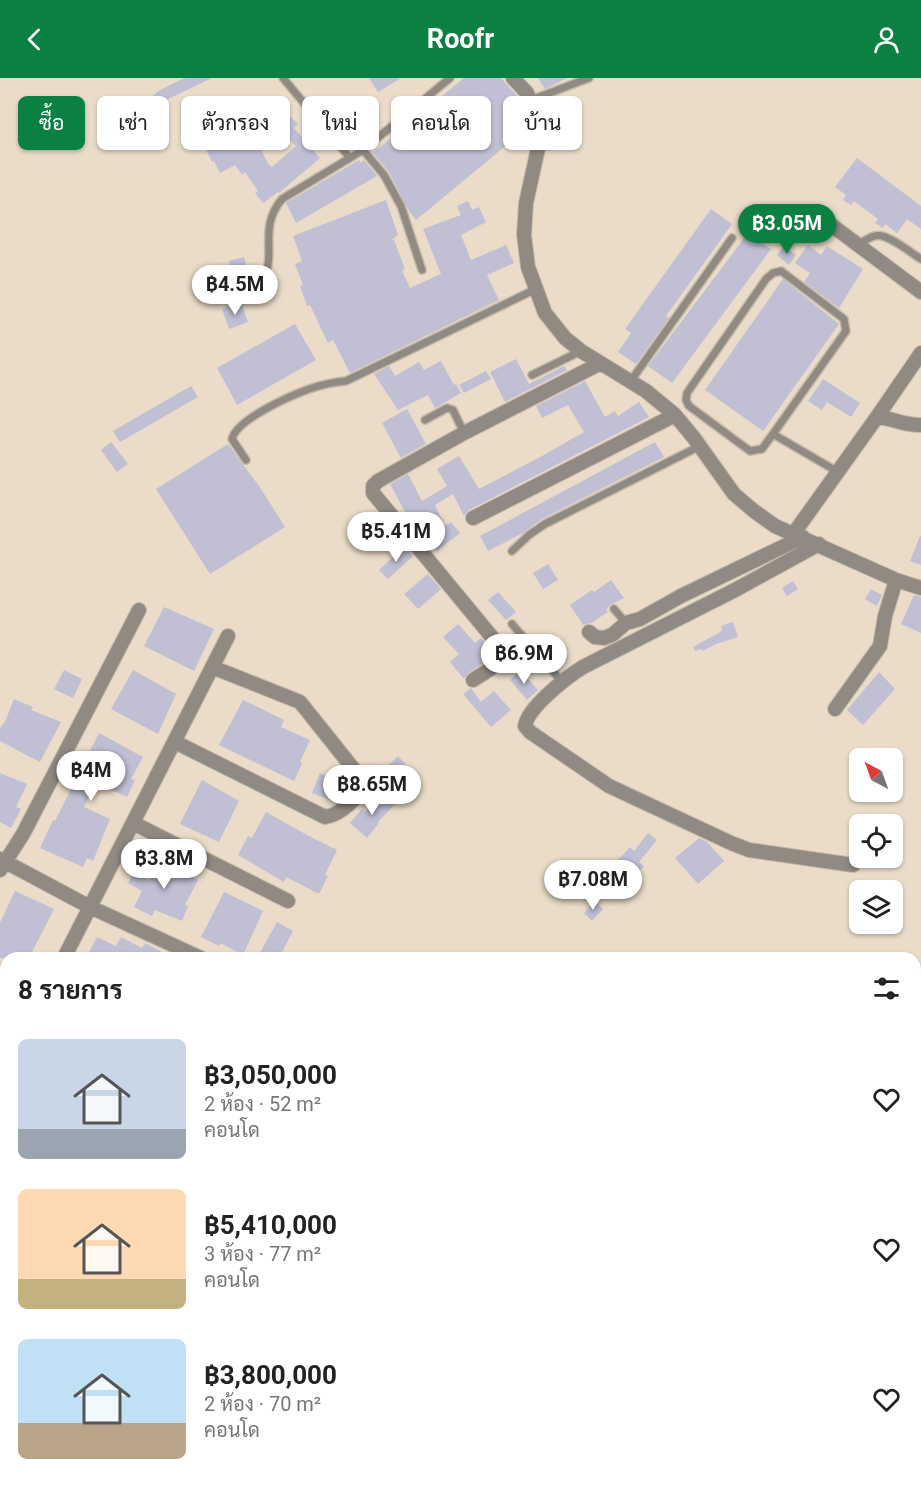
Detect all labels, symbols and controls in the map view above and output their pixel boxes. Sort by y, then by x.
icon: back [18,23,51,56]
text: Roofr [427,23,494,55]
icon: person [870,23,903,56]
chip: ซื้อ [18,96,85,150]
chip: เช่า [97,96,169,150]
chip: ตัวกรอง [181,96,290,150]
chip: ใหม่ [302,96,379,150]
chip: คอนโด [391,96,491,150]
chip: บ้าน [503,96,582,150]
pin: ฿3.05M [738,204,836,255]
text: ฿3.05M [752,211,822,235]
pin: ฿4.5M [193,265,277,316]
text: ฿4.5M [206,272,264,296]
pin: ฿5.41M [347,512,445,563]
text: ฿5.41M [361,519,431,543]
pin: ฿6.9M [482,634,566,685]
text: ฿6.9M [495,641,553,665]
north arrow [849,748,903,802]
map controls [849,748,903,934]
pin: ฿4M [62,751,120,802]
text: ฿4M [70,758,112,782]
pin: ฿8.65M [323,765,421,816]
text: ฿8.65M [337,772,407,796]
button: locate [849,814,903,868]
pin: ฿3.8M [122,839,206,890]
text: ฿3.8M [135,846,193,870]
pin: ฿7.08M [544,860,642,911]
text: ฿7.08M [558,867,628,891]
button: layers [849,880,903,934]
icon: filters [870,972,903,1005]
text: 8 รายการ [18,975,123,1005]
text: ฿3,050,000 [204,1060,337,1090]
icon: home [66,1063,138,1135]
icon: heart [870,1083,903,1116]
text: 2 ห้อง · 52 m² [204,1092,321,1116]
text: คอนโด [204,1118,260,1142]
text: ฿5,410,000 [204,1210,337,1240]
icon: home [66,1213,138,1285]
icon: heart [870,1233,903,1266]
text: 3 ห้อง · 77 m² [204,1242,321,1266]
text: คอนโด [204,1268,260,1292]
text: ฿3,800,000 [204,1360,337,1390]
icon: home [66,1363,138,1435]
icon: heart [870,1383,903,1416]
text: 2 ห้อง · 70 m² [204,1392,321,1416]
text: คอนโด [204,1418,260,1442]

